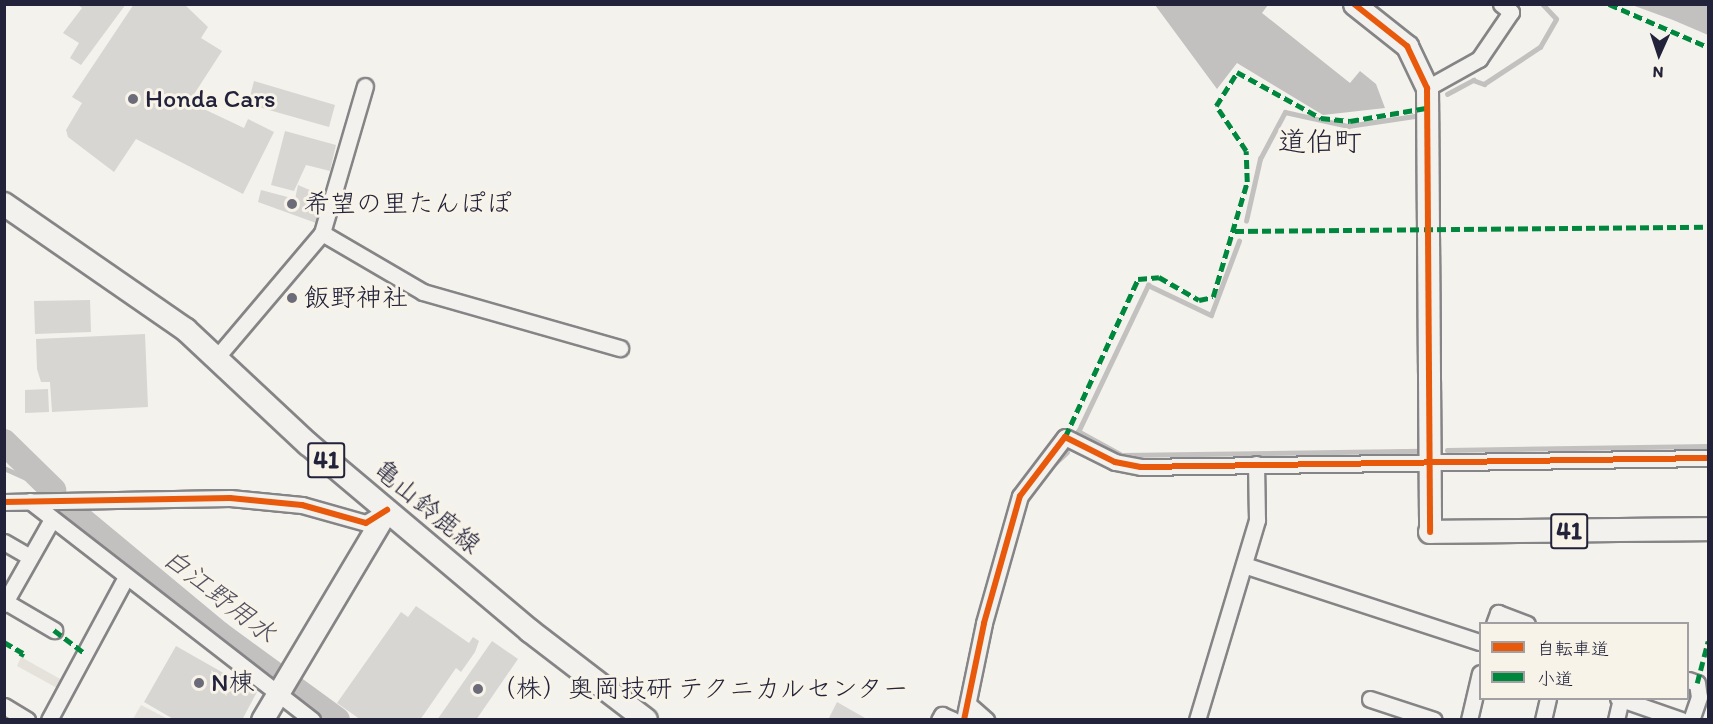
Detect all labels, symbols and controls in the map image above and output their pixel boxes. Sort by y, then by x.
north arrow [1629,24,1689,84]
text: N [1652,63,1664,82]
place label: Honda Cars [145,83,276,115]
marker: Honda Cars [126,92,140,106]
district label: 道伯町 [1278,124,1362,158]
place label: 希望の里たんぽぽ [304,188,512,220]
marker: 希望の里たんぽぽ [285,197,299,211]
place label: 飯野神社 [304,282,408,314]
marker: 飯野神社 [285,291,299,305]
road number: 41 [306,439,346,481]
street label: 亀山鈴鹿線 [367,453,487,561]
road number: 41 [1550,510,1588,552]
water label: 白江野用水 [157,541,283,649]
legend [1479,622,1689,700]
text: 自転車道 [1537,638,1609,660]
place label: N棟 [211,667,255,699]
text: 小道 [1537,668,1573,690]
place label: （株）奥岡技研 テクニカルセンター [490,673,912,705]
marker: N棟 [192,676,206,690]
marker: （株）奥岡技研 テクニカルセンター [471,682,485,696]

